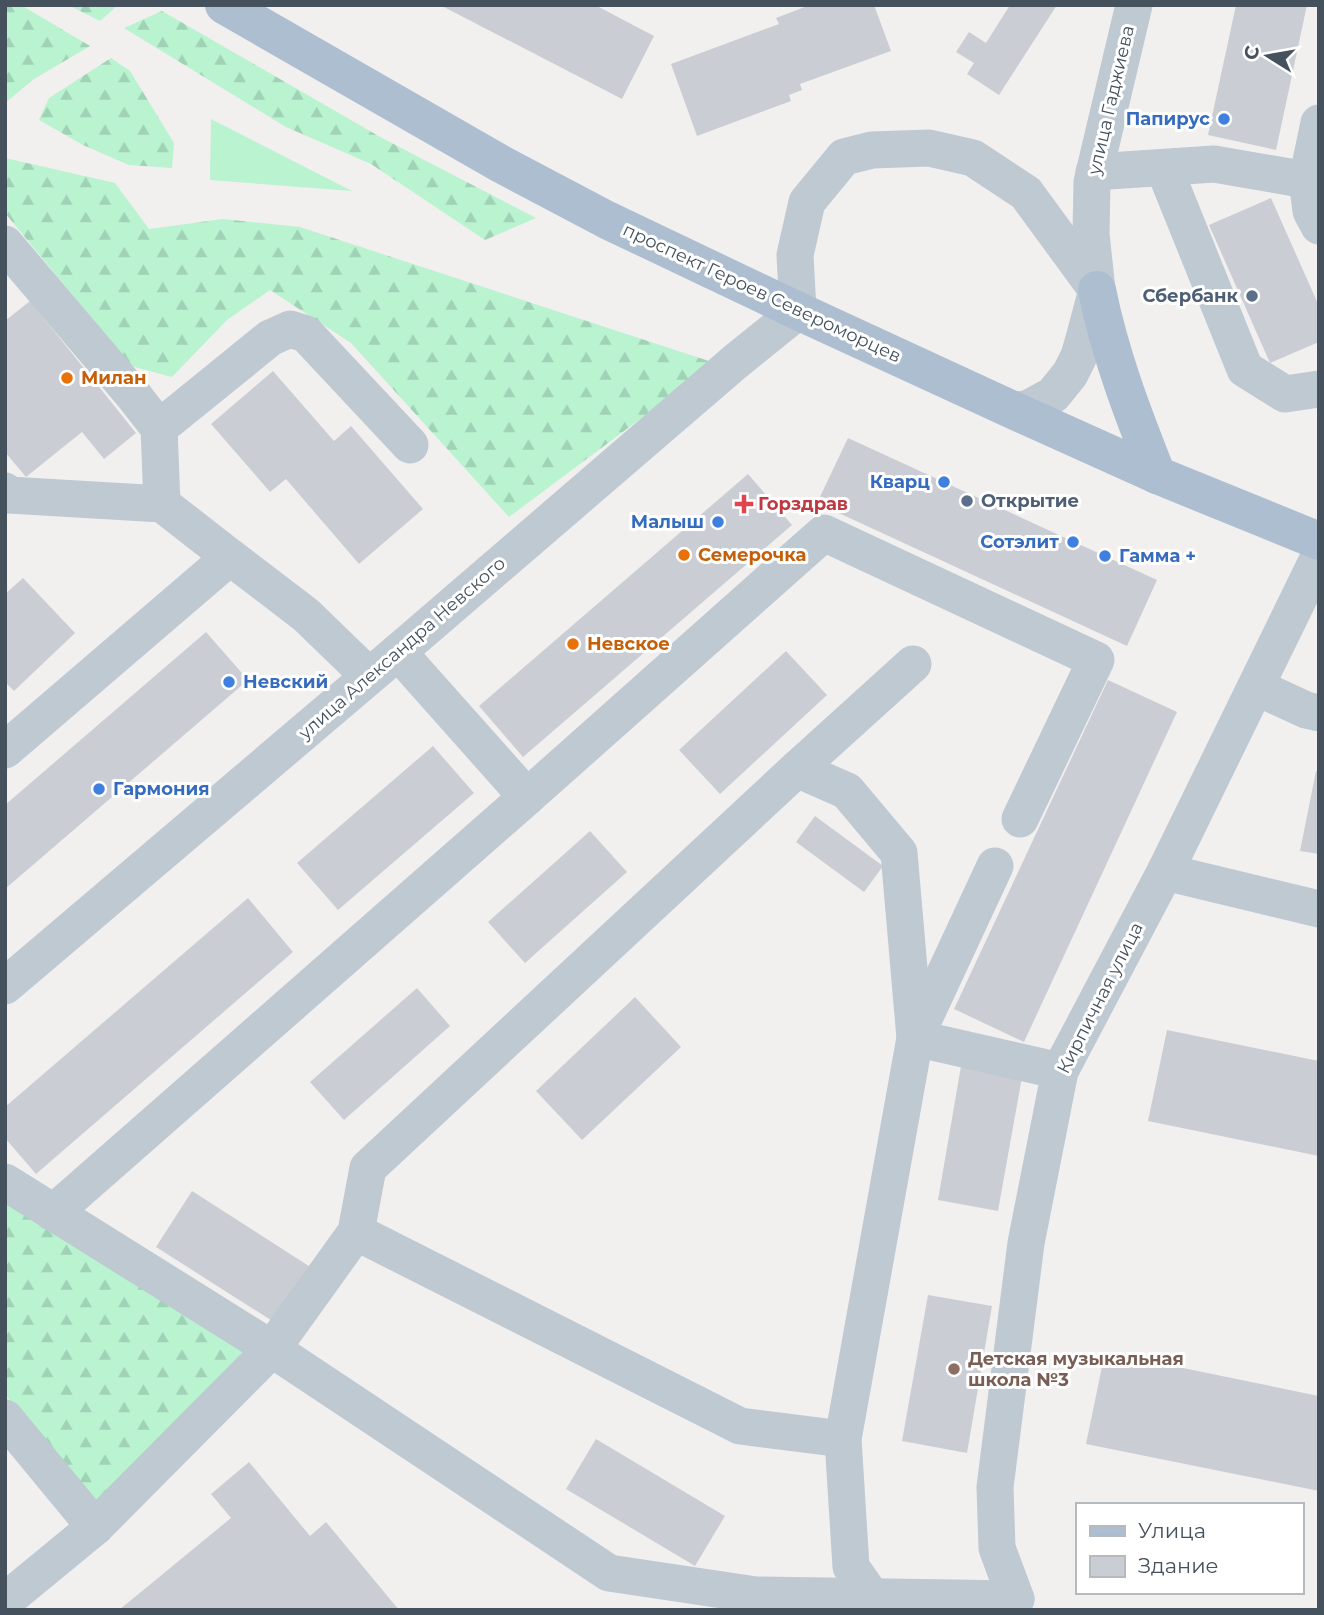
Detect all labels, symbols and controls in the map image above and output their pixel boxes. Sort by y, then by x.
north arrow [1233,21,1303,91]
street label: улица Гаджиева [1083,23,1139,178]
text: С [1239,44,1264,62]
place label: Папирус [1126,108,1210,130]
marker: Папирус [1216,111,1232,127]
street label: проспект Героев Североморцев [619,219,905,367]
place label: Сбербанк [1142,285,1238,307]
marker: Сбербанк [1244,288,1260,304]
place label: Милан [81,367,146,389]
marker: Милан [59,370,75,386]
place label: Кварц [870,471,930,493]
marker: Кварц [936,474,952,490]
place label: Открытие [981,490,1079,512]
place label: Горздрав [758,493,848,515]
marker: Открытие [959,493,975,509]
marker: Горздрав [736,496,752,512]
place label: Малыш [631,511,704,533]
marker: Малыш [710,514,726,530]
place label: Сотэлит [980,531,1059,553]
marker: Сотэлит [1065,534,1081,550]
place label: Семерочка [698,544,806,566]
place label: Гамма + [1119,545,1196,567]
marker: Семерочка [676,547,692,563]
marker: Гамма + [1097,548,1113,564]
street label: улица Александра Невского [293,552,510,745]
place label: Невское [587,633,670,655]
marker: Невское [565,636,581,652]
place label: Невский [243,671,328,693]
marker: Невский [221,674,237,690]
place label: Гармония [113,778,210,800]
marker: Гармония [91,781,107,797]
street label: Кирпичная улица [1052,919,1148,1077]
place label: Детская музыкальная школа №3 [968,1348,1184,1391]
marker: Детская музыкальная школа №3 [946,1361,962,1377]
legend [1076,1503,1303,1594]
text: Улица [1138,1518,1206,1543]
text: Здание [1138,1553,1219,1578]

